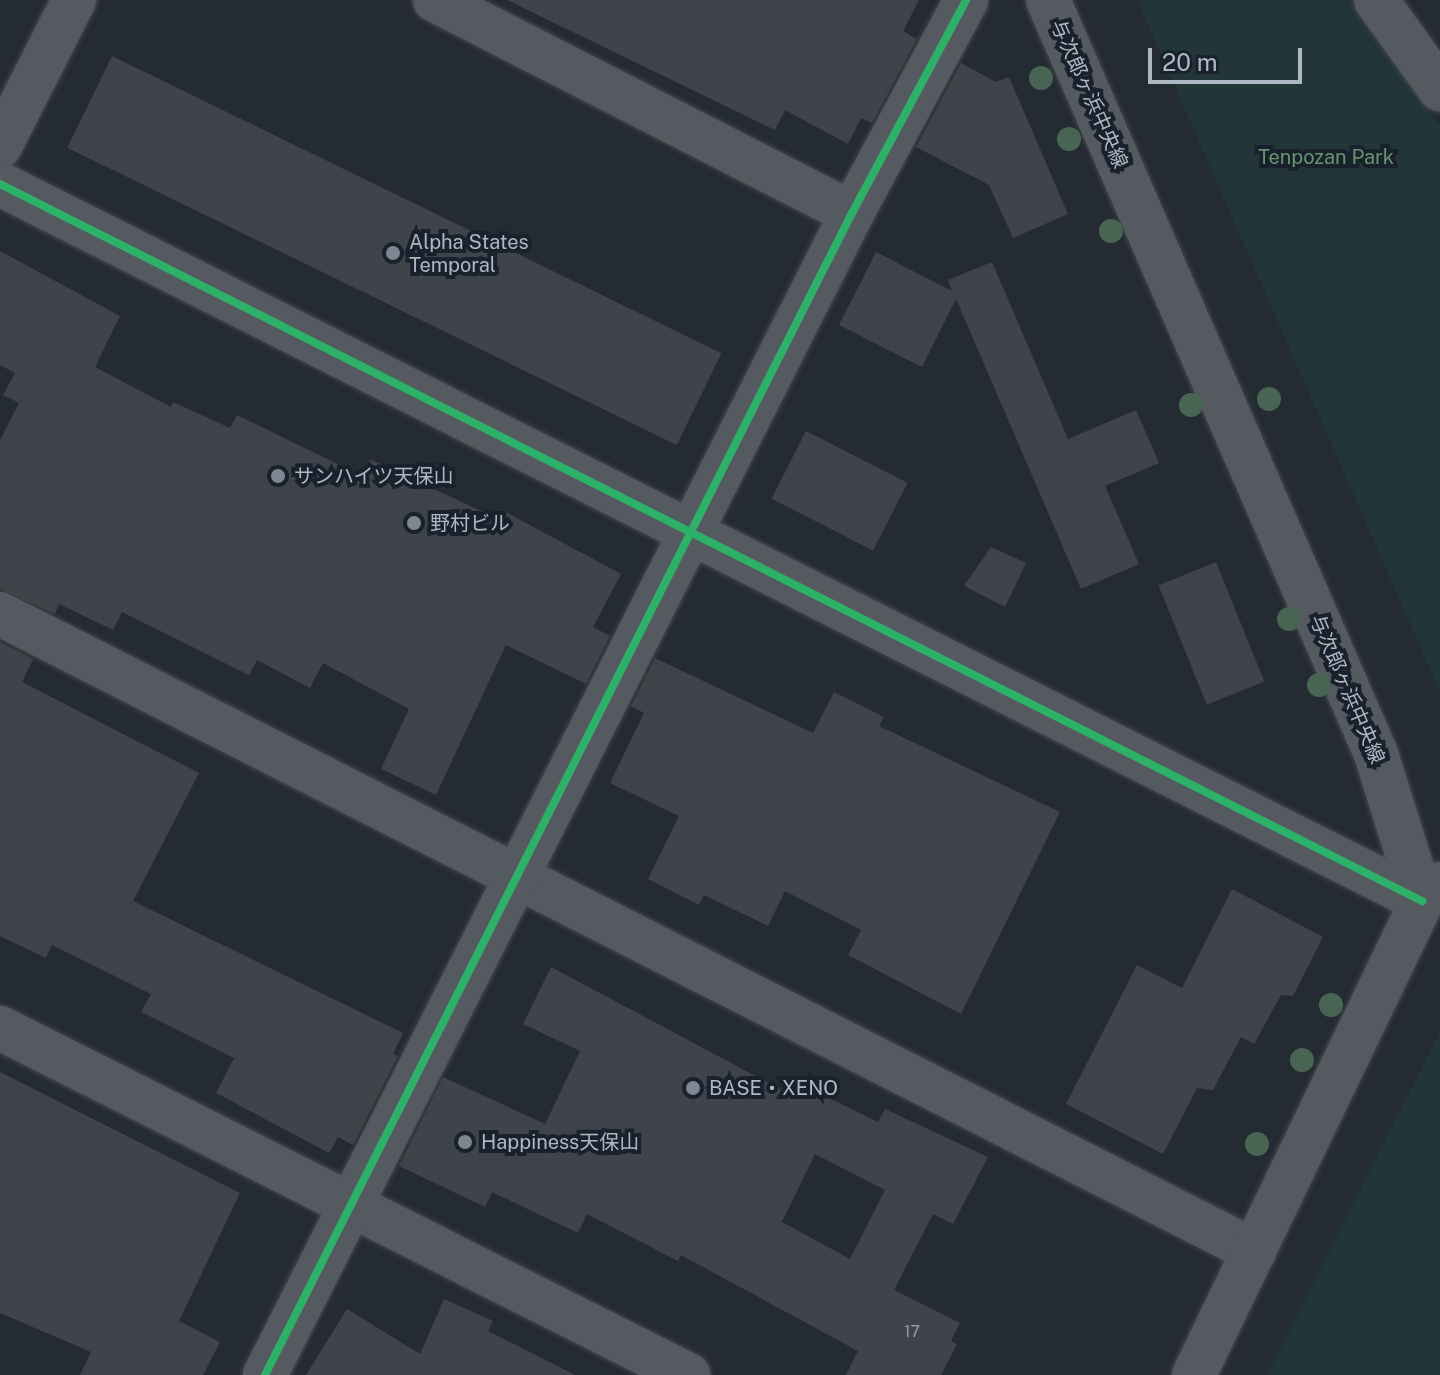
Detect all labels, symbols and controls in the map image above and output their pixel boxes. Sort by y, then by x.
street label: 与次郎ヶ浜中央線 [1045,16,1133,172]
scale bar [1152,32,1306,82]
text: 20 m [1162,48,1218,76]
park label: Tenpozan Park [1258,145,1394,169]
place label: Alpha States Temporal [409,230,529,277]
marker: Alpha States Temporal [384,244,402,262]
place label: サンハイツ天保山 [294,464,454,488]
marker: サンハイツ天保山 [269,467,287,485]
place label: 野村ビル [430,511,510,535]
marker: 野村ビル [405,514,423,532]
street label: 与次郎ヶ浜中央線 [1305,611,1389,767]
place label: BASE・XENO [709,1076,838,1100]
marker: BASE・XENO [684,1079,702,1097]
place label: Happiness天保山 [481,1130,639,1154]
marker: Happiness天保山 [456,1133,474,1151]
house number: 17 [904,1322,920,1342]

